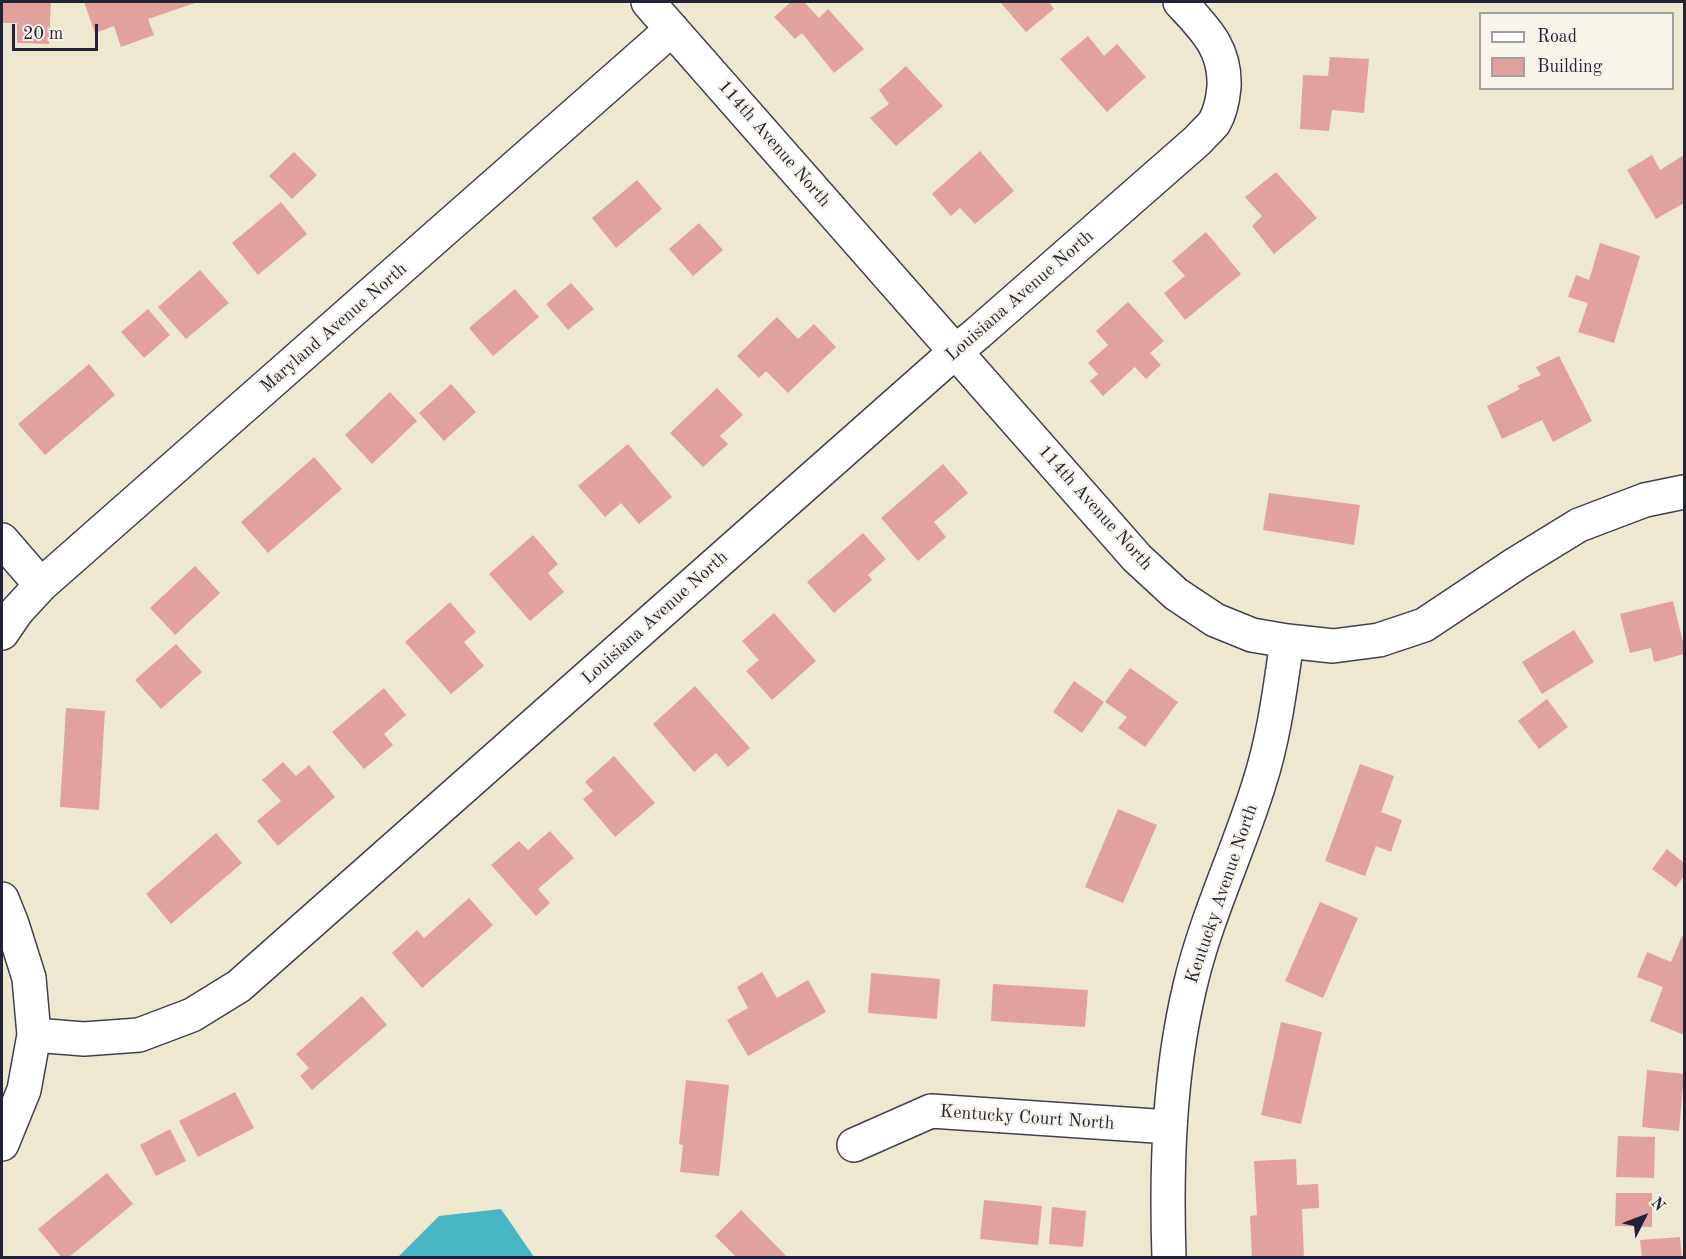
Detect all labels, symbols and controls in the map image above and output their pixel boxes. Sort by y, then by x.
scale bar [15,12,100,50]
legend [1479,12,1674,90]
text: 20 m [23,25,63,43]
text: Road [1537,28,1577,46]
text: Building [1537,58,1602,76]
street label: 114th Avenue North [713,76,835,212]
street label: Louisiana Avenue North [942,226,1098,366]
street label: Maryland Avenue North [256,258,412,398]
street label: 114th Avenue North [1033,441,1157,575]
street label: Louisiana Avenue North [577,547,733,689]
street label: Kentucky Avenue North [1181,802,1263,986]
street label: Kentucky Court North [939,1101,1115,1135]
north arrow [1614,1187,1674,1247]
text: N [1647,1195,1667,1215]

